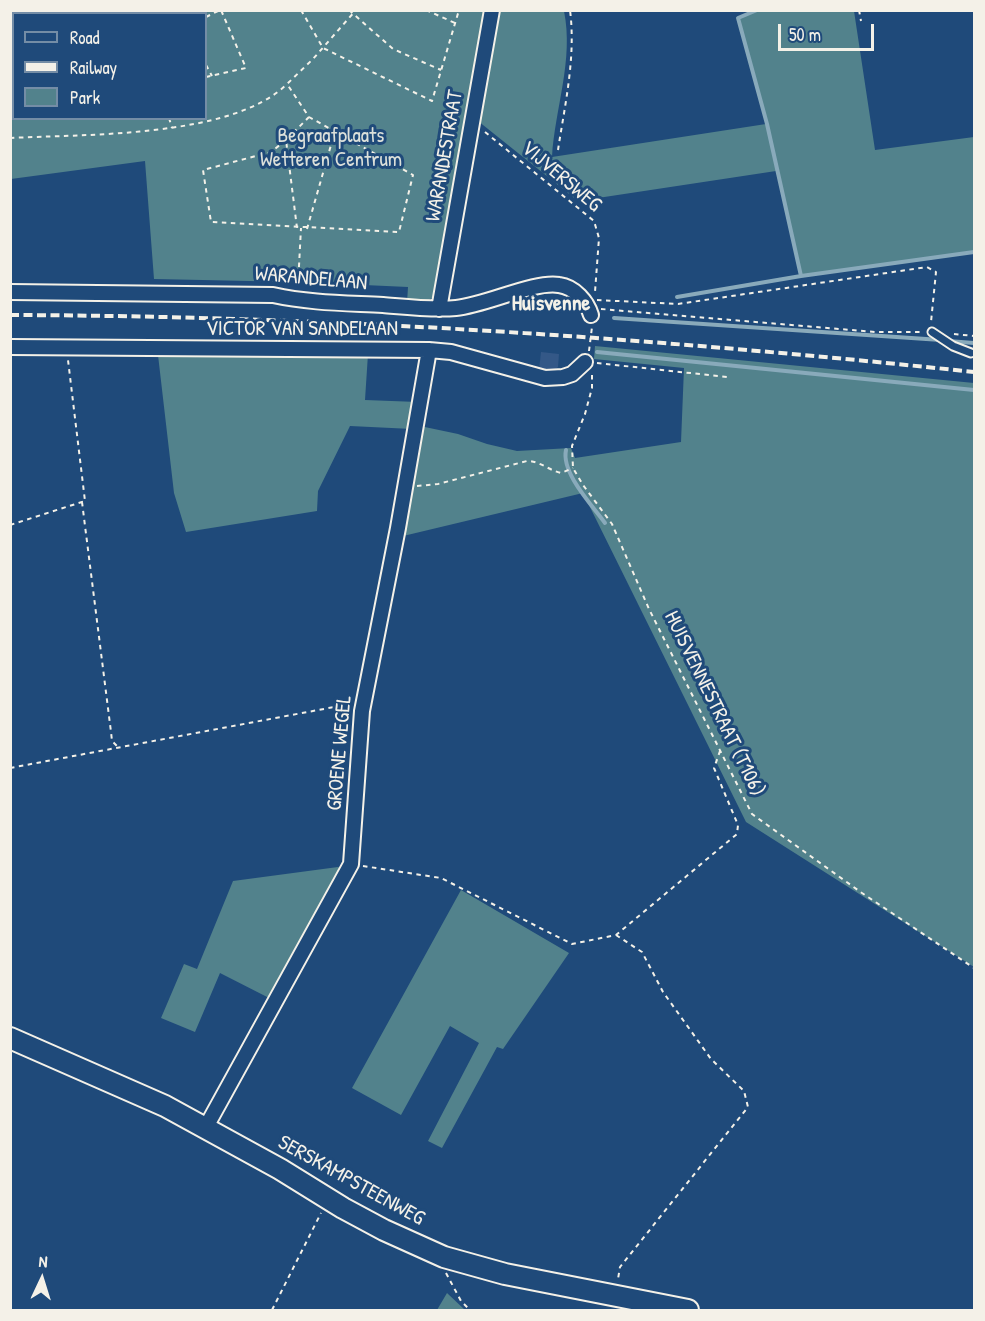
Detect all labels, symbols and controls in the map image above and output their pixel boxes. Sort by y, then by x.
legend [12,12,207,120]
scale bar [781,12,877,50]
text: 50 m [789,22,821,47]
text: Road [70,25,100,50]
text: Railway [70,55,117,80]
text: Park [70,85,100,110]
street label: WARANDESTRAAT [421,88,469,224]
park label: Begraafplaats Wetteren Centrum [260,123,402,173]
street label: VIJVERSWEG [516,136,606,218]
street label: WARANDELAAN [254,262,368,296]
district label: Huisvenne [512,291,590,317]
street label: VICTOR VAN SANDELAAN [206,316,398,342]
street label: HUISVENNESTRAAT (T106) [658,607,770,801]
street label: GROENE WEGEL [322,694,358,812]
street label: SERSKAMPSTEENWEG [273,1130,429,1232]
north arrow [12,1249,72,1309]
text: N [38,1250,48,1272]

